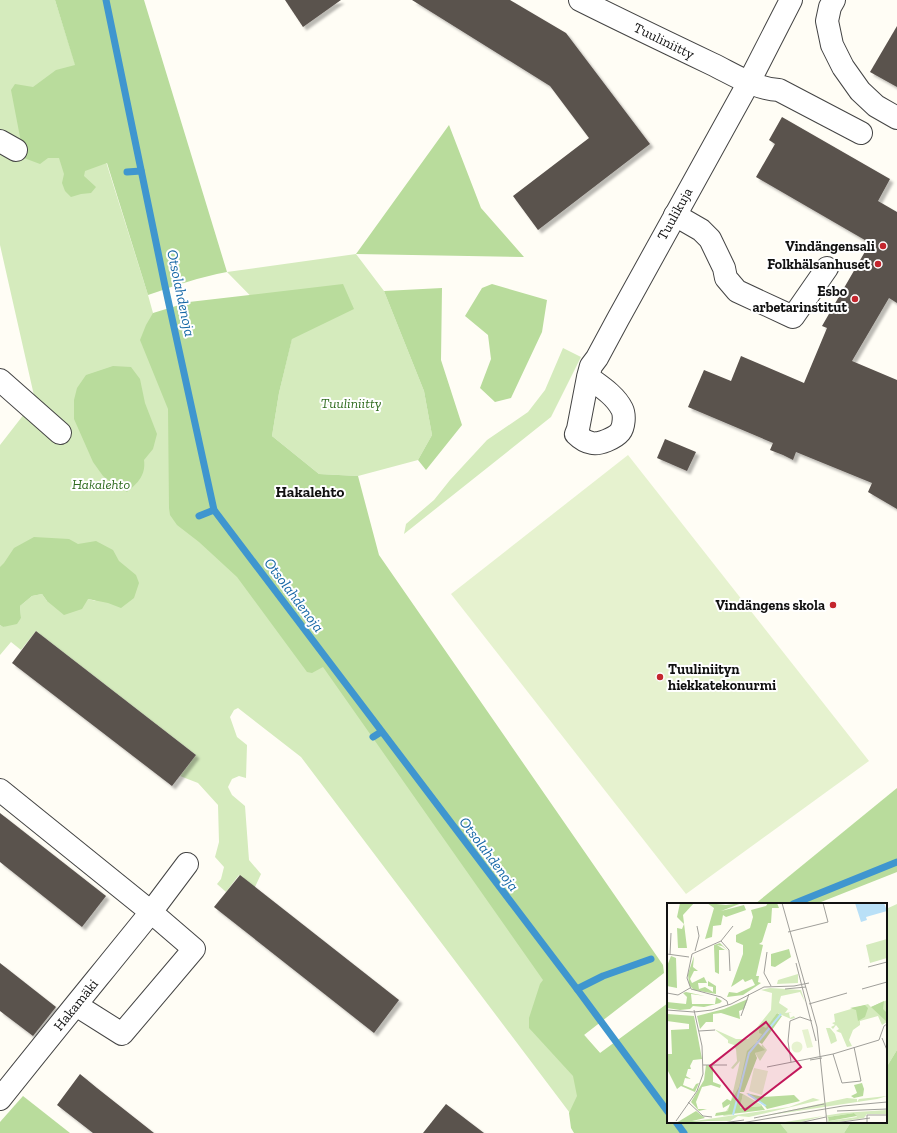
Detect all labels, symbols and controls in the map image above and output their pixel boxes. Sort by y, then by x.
street label: Tuuliniitty [631,19,698,63]
street label: Tuulikuja [654,185,696,243]
place label: Vindängensali [785,238,875,255]
marker: Vindängensali [878,241,888,251]
water label: Otsolahdenoja [163,248,199,338]
place label: Folkhälsanhuset [767,256,870,273]
marker: Folkhälsanhuset [873,259,883,269]
place label: Esbo arbetarinstitut [752,283,848,316]
marker: Esbo arbetarinstitut [850,294,860,304]
park label: Tuuliniitty [321,395,382,412]
park label: Hakalehto [72,476,130,493]
district label: Hakalehto [276,483,345,501]
water label: Otsolahdenoja [260,554,328,636]
place label: Vindängens skola [715,597,825,614]
marker: Vindängens skola [828,600,838,610]
place label: Tuuliniityn hiekkatekonurmi [668,661,776,694]
marker: Tuuliniityn hiekkatekonurmi [655,672,665,682]
water label: Otsolahdenoja [455,813,523,895]
inset map [667,903,887,1123]
street label: Hakamäki [50,976,102,1034]

